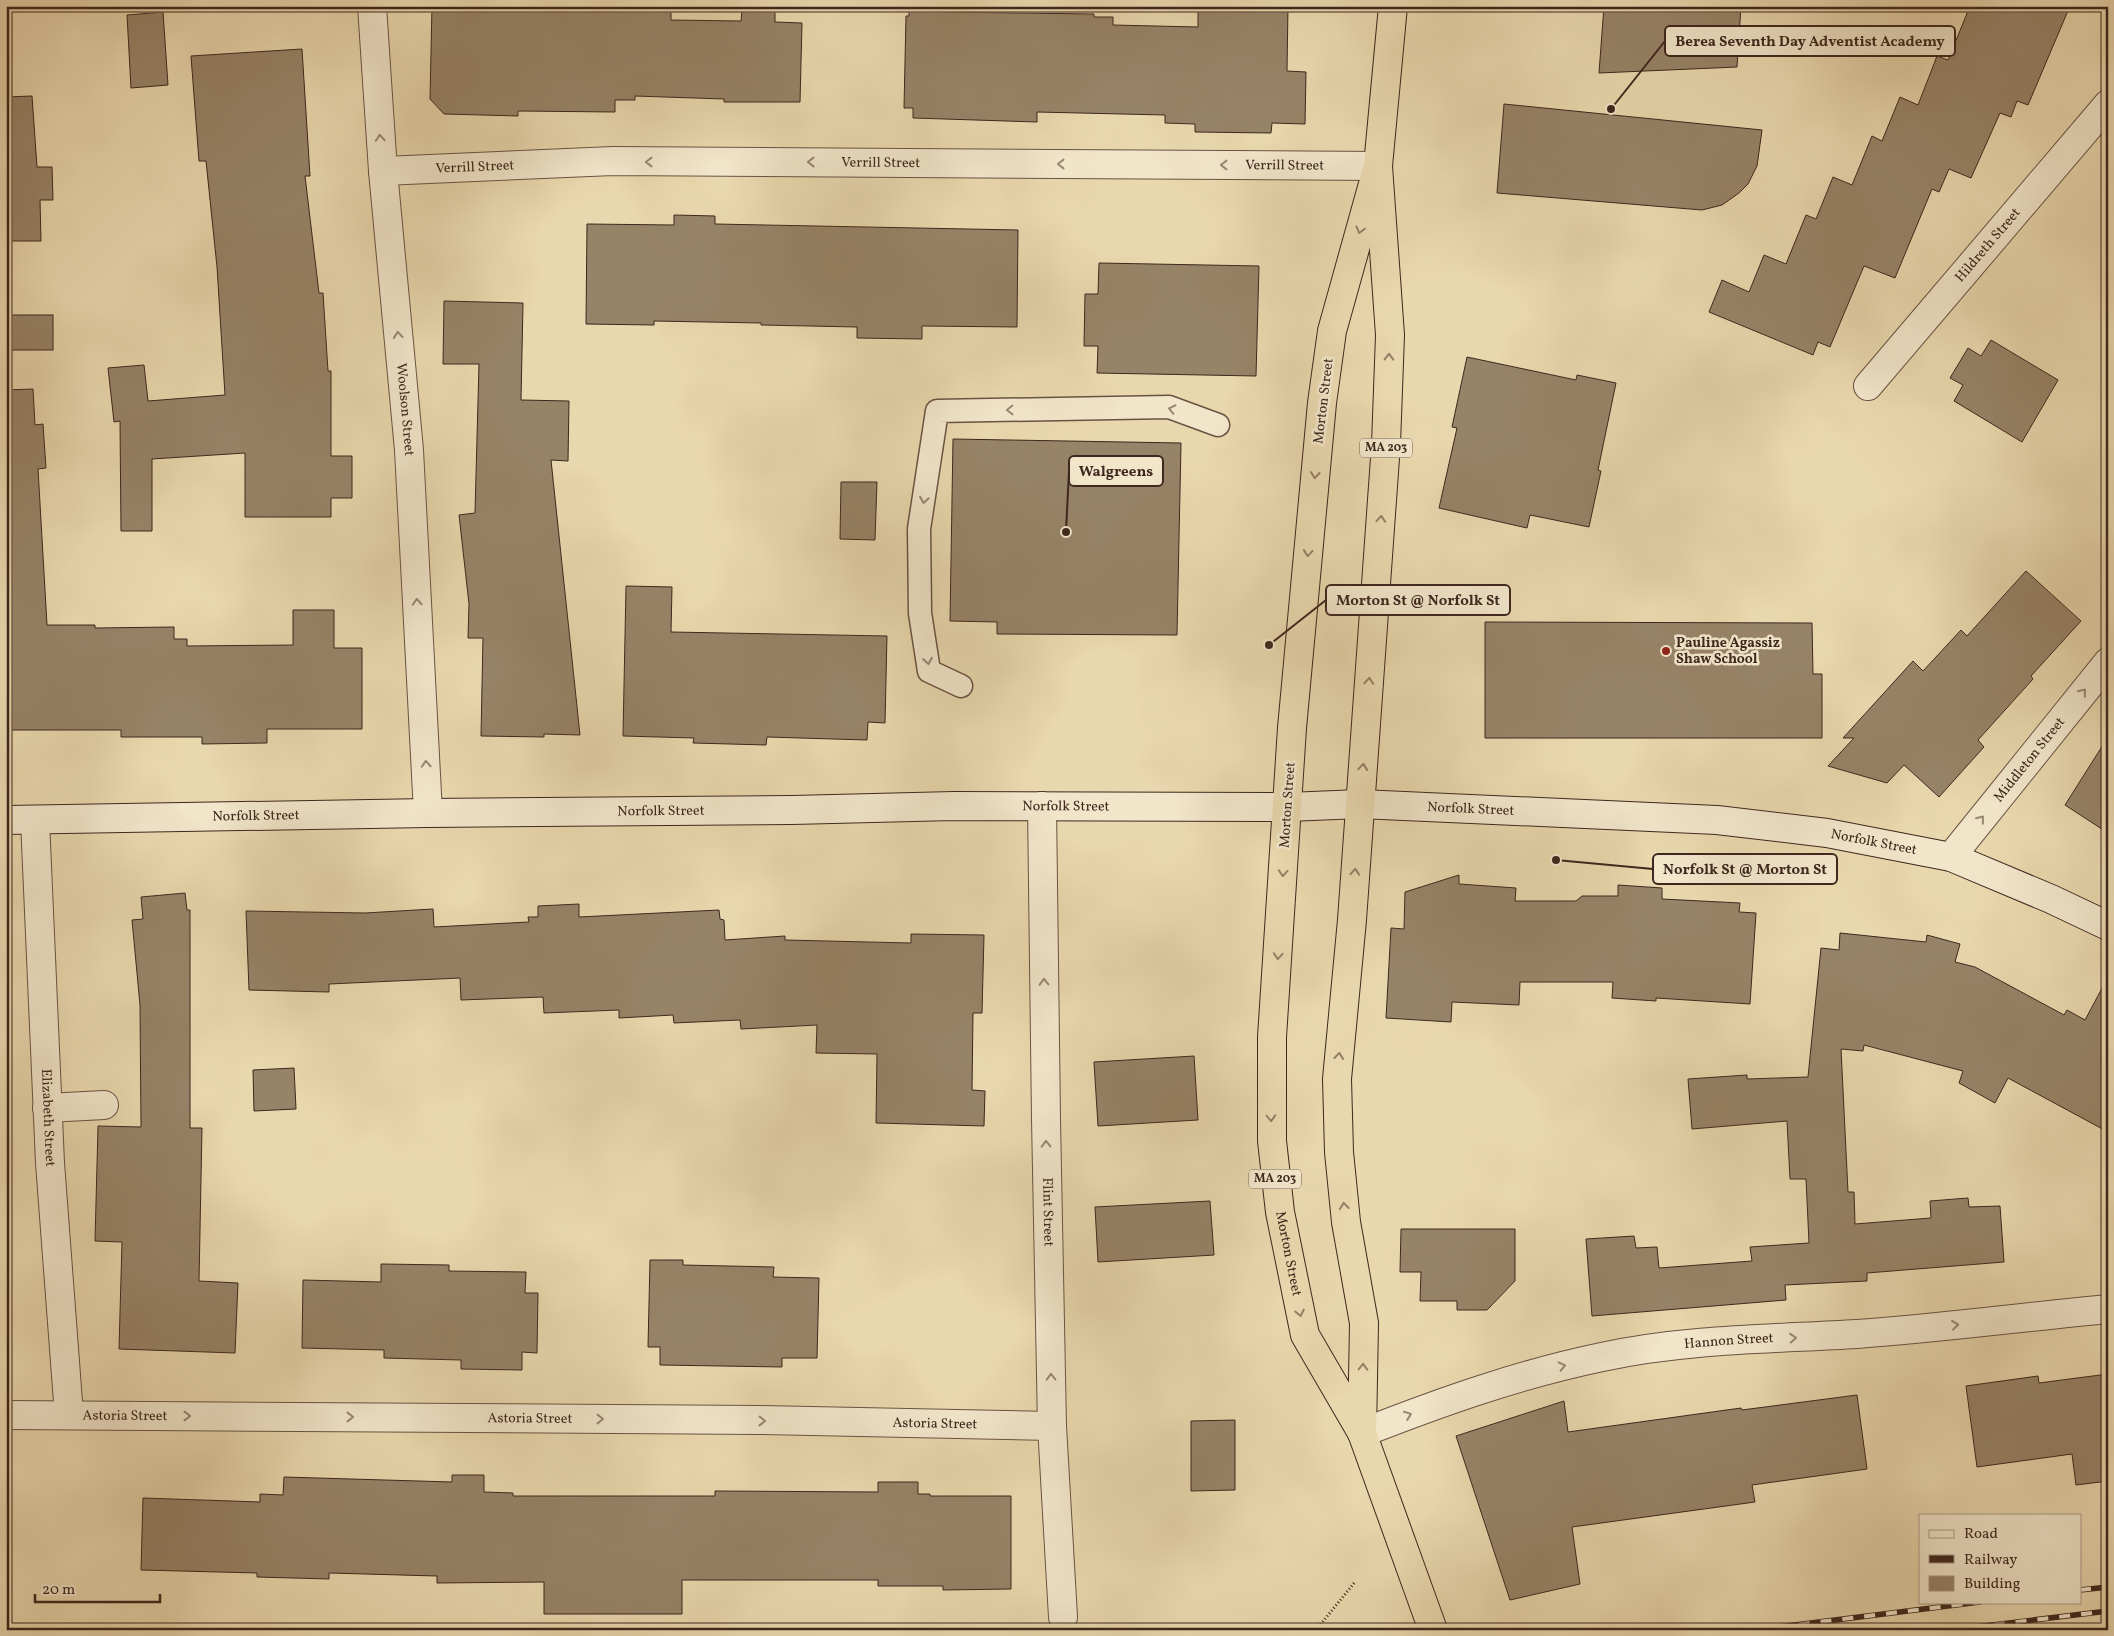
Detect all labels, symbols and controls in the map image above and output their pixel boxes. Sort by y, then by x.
callout: Berea Seventh Day Adventist Academy [1665,26,1955,56]
text: Berea Seventh Day Adventist Academy [1675,32,1945,53]
one-way arrow [375,134,386,142]
street label: Verrill Street [841,153,920,173]
street label: Verrill Street [435,156,515,178]
street label: Verrill Street [1245,156,1324,175]
one-way arrow [645,157,652,167]
one-way arrow [807,157,815,168]
one-way arrow [1057,159,1065,169]
one-way arrow [1220,160,1228,170]
street label: Hildreth Street [1951,204,2025,286]
one-way arrow [1356,225,1366,233]
one-way arrow [393,331,404,339]
one-way arrow [1384,353,1394,360]
street label: Morton Street [1309,357,1339,445]
street label: Woolson Street [391,362,419,457]
one-way arrow [1006,404,1014,415]
one-way arrow [1168,404,1176,415]
road number: MA 203 [1360,438,1412,458]
callout: Walgreens [1069,456,1163,486]
text: Walgreens [1079,462,1153,483]
one-way arrow [1310,471,1321,479]
one-way arrow [919,495,929,504]
one-way arrow [1375,515,1386,523]
one-way arrow [1303,549,1314,557]
callout: Morton St @ Norfolk St [1326,585,1510,615]
text: Morton St @ Norfolk St [1336,591,1500,612]
one-way arrow [411,598,422,606]
place label: Pauline Agassiz Shaw School [1676,634,1780,669]
marker: Pauline Agassiz Shaw School [1660,645,1672,657]
one-way arrow [922,657,932,665]
one-way arrow [1364,677,1375,685]
one-way arrow [2078,689,2087,698]
street label: Middleton Street [1989,713,2069,806]
one-way arrow [420,760,431,768]
street label: Morton Street [1276,761,1300,849]
one-way arrow [1357,763,1368,771]
street label: Norfolk Street [1022,797,1110,816]
street label: Norfolk Street [1427,798,1515,820]
street label: Norfolk Street [617,801,705,821]
street label: Norfolk Street [212,806,300,826]
one-way arrow [1976,816,1984,825]
street label: Norfolk Street [1829,824,1919,860]
callout: Norfolk St @ Morton St [1653,854,1837,884]
text: Norfolk St @ Morton St [1663,860,1827,881]
one-way arrow [1349,867,1360,875]
one-way arrow [1278,870,1289,878]
one-way arrow [1272,952,1283,960]
one-way arrow [1039,978,1049,986]
one-way arrow [1333,1052,1344,1060]
street label: Elizabeth Street [36,1068,60,1167]
one-way arrow [1266,1115,1276,1123]
one-way arrow [1041,1140,1051,1148]
road number: MA 203 [1249,1170,1301,1188]
street label: Flint Street [1038,1177,1058,1247]
one-way arrow [1339,1202,1350,1210]
street label: Morton Street [1271,1210,1306,1298]
one-way arrow [1294,1309,1305,1318]
one-way arrow [1951,1320,1959,1331]
street label: Hannon Street [1683,1329,1774,1354]
one-way arrow [1789,1332,1797,1343]
one-way arrow [1558,1361,1567,1372]
one-way arrow [1358,1362,1368,1370]
one-way arrow [1046,1373,1057,1381]
street label: Astoria Street [83,1406,167,1426]
street label: Astoria Street [488,1409,572,1428]
one-way arrow [184,1411,191,1421]
one-way arrow [1403,1411,1412,1421]
one-way arrow [346,1412,354,1422]
street label: Astoria Street [892,1413,978,1434]
one-way arrow [596,1414,604,1424]
one-way arrow [758,1415,766,1426]
legend [1919,1514,2082,1604]
text: Road [1964,1524,1998,1545]
text: Railway [1964,1550,2017,1571]
scale bar [35,1571,160,1603]
text: Building [1964,1574,2021,1595]
text: 20 m [42,1580,75,1601]

